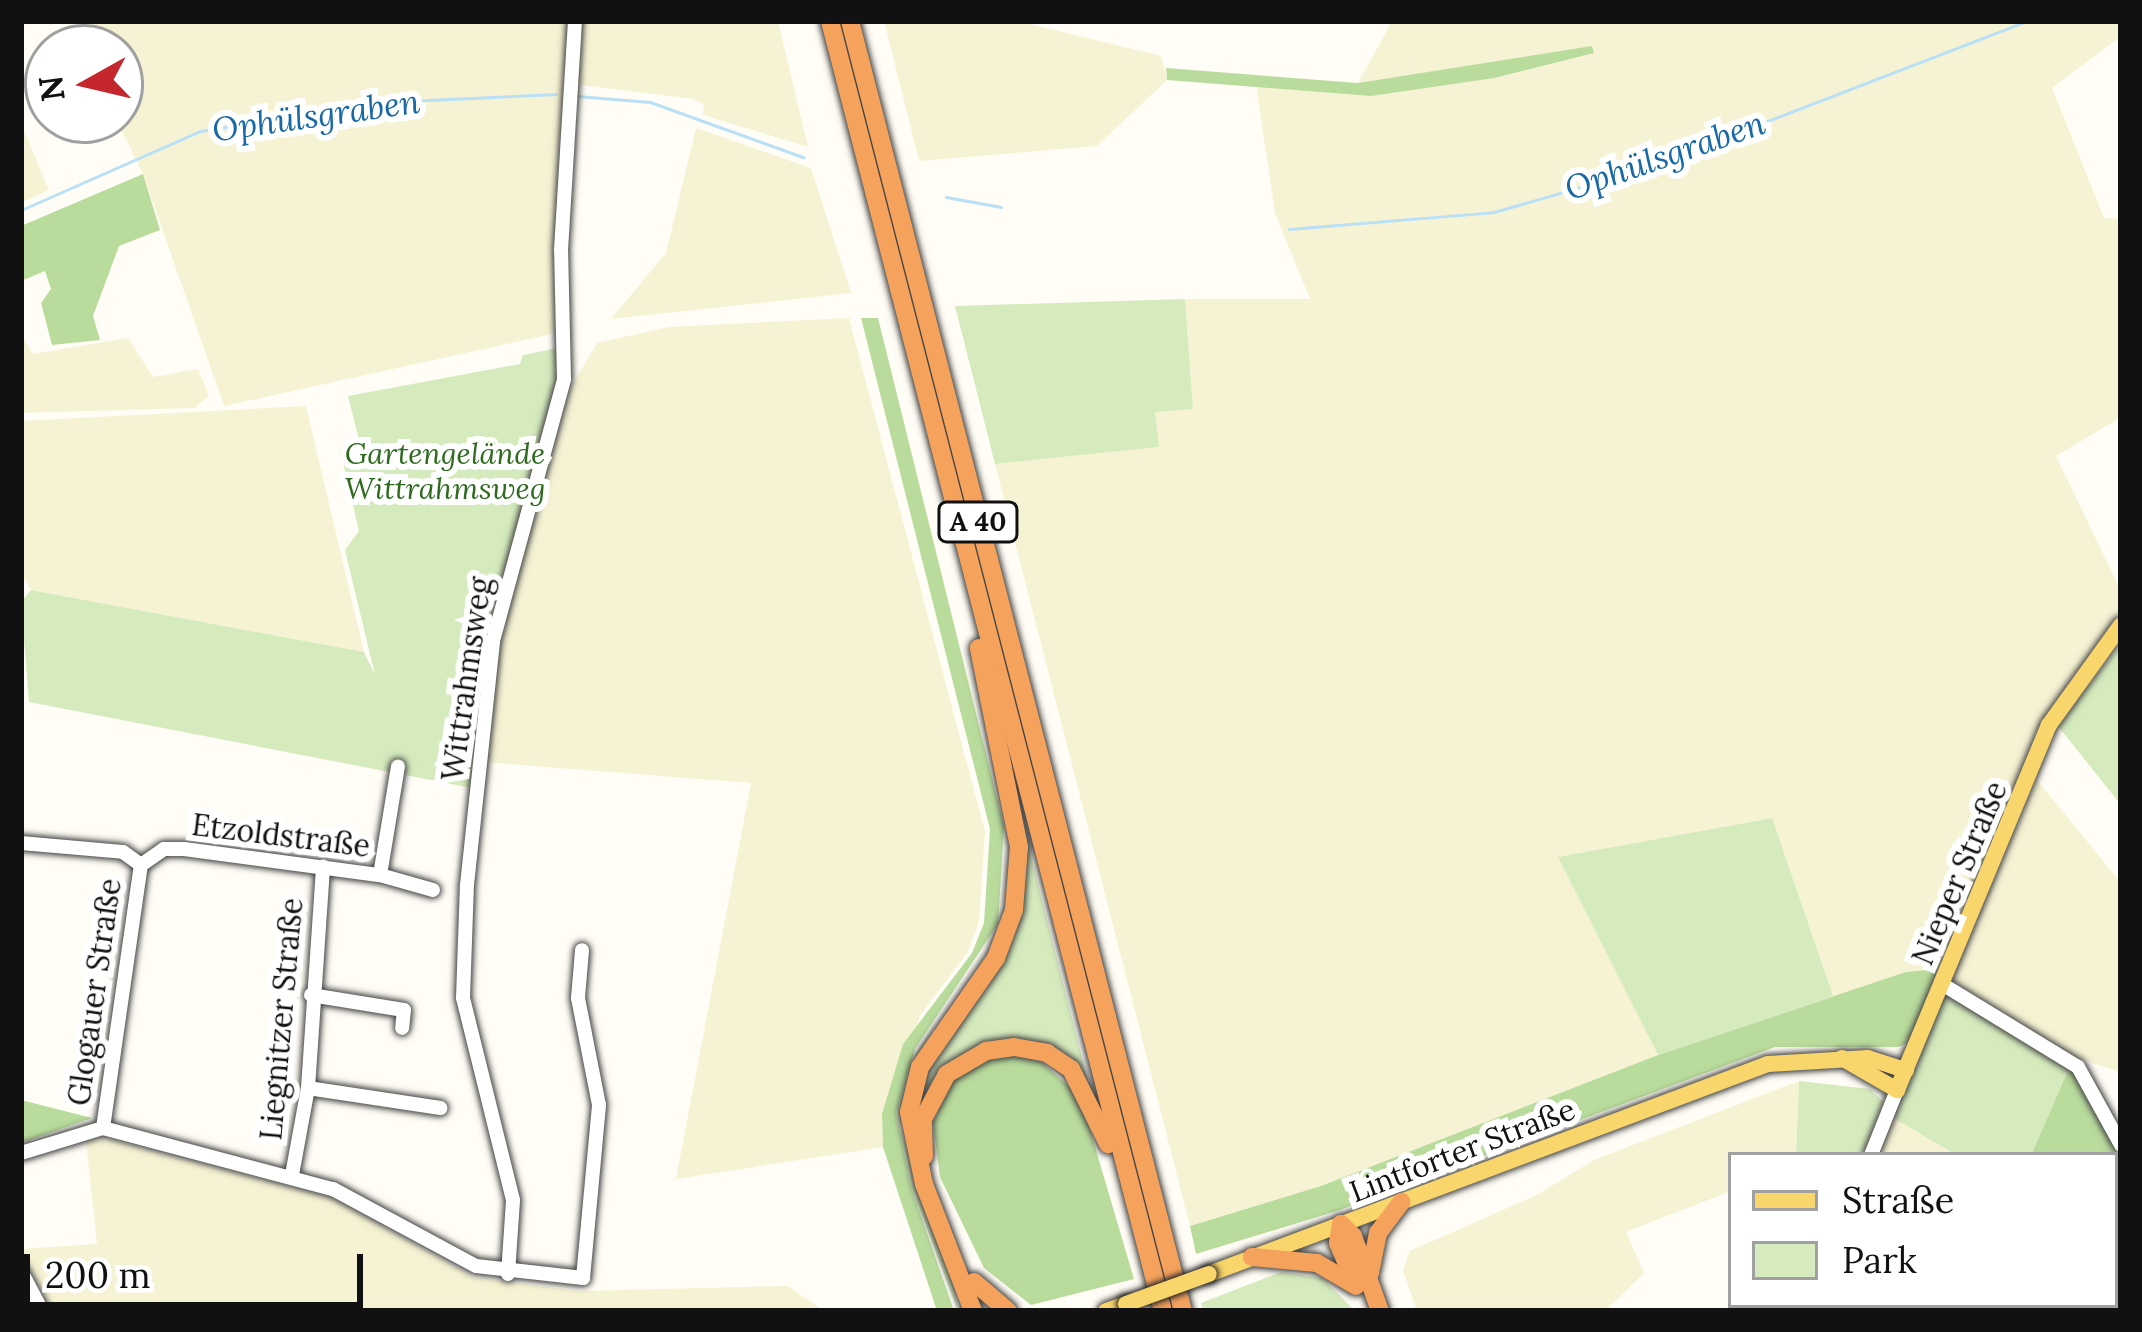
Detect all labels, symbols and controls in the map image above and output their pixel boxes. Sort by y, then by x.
north arrow [24,24,144,144]
text: N [29,73,74,104]
water label: Ophülsgraben [210,82,422,150]
water label: Ophülsgraben [1560,103,1770,209]
park label: Gartengelände Wittrahmsweg [345,435,545,506]
road number: A 40 [936,501,1020,543]
street label: Wittrahmsweg [434,575,498,783]
street label: Nieper Straße [1904,776,2014,970]
street label: Etzoldstraße [190,806,372,864]
street label: Glogauer Straße [60,876,128,1108]
street label: Liegnitzer Straße [252,896,310,1142]
street label: Lintforter Straße [1344,1091,1580,1209]
legend [1728,1152,2118,1308]
text: Straße [1842,1177,1954,1223]
scale bar [30,1230,369,1304]
text: Park [1842,1237,1917,1283]
text: 200 m [45,1252,151,1298]

